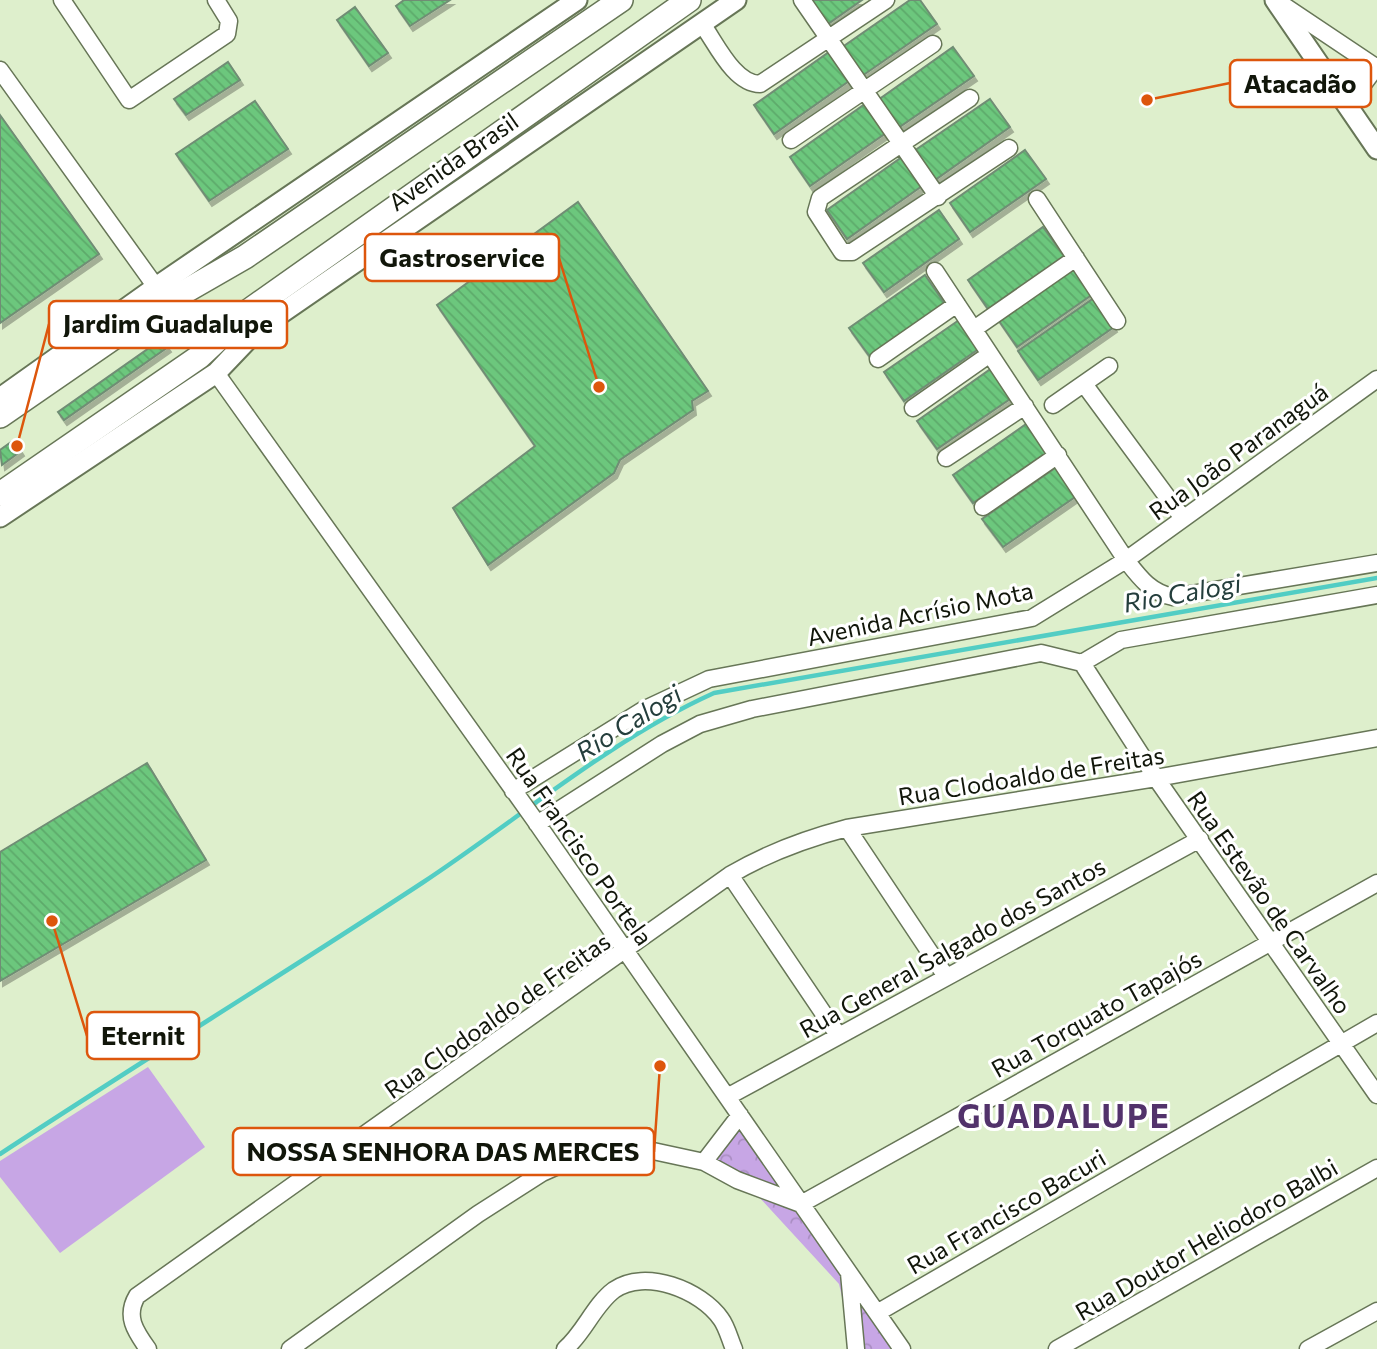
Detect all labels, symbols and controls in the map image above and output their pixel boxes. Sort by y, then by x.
callout: Atacadão [1230,60,1371,107]
text: Atacadão [1244,67,1356,98]
street label: Avenida Brasil [383,106,523,216]
callout: Gastroservice [365,234,559,281]
text: Gastroservice [379,241,545,272]
callout: Jardim Guadalupe [49,301,287,348]
text: Jardim Guadalupe [63,307,273,338]
street label: Rua João Paranaguá [1143,376,1333,526]
water label: Rio Calogi [1121,566,1245,618]
street label: Avenida Acrísio Mota [804,575,1036,651]
water label: Rio Calogi [569,677,688,767]
street label: Rua Clodoaldo de Freitas [896,740,1166,810]
street label: Rua Francisco Portela [501,741,659,951]
street label: Rua Estevão de Carvalho [1182,785,1358,1019]
street label: Rua General Salgado dos Santos [794,851,1110,1043]
street label: Rua Clodoaldo de Freitas [379,926,615,1104]
street label: Rua Torquato Tapajós [986,943,1206,1083]
callout: Eternit [87,1012,199,1059]
text: Eternit [101,1019,185,1050]
district label: GUADALUPE [957,1095,1171,1135]
callout: NOSSA SENHORA DAS MERCES [233,1128,654,1175]
text: NOSSA SENHORA DAS MERCES [247,1135,639,1166]
street label: Rua Francisco Bacuri [902,1142,1110,1280]
street label: Rua Doutor Heliodoro Balbi [1070,1152,1342,1326]

